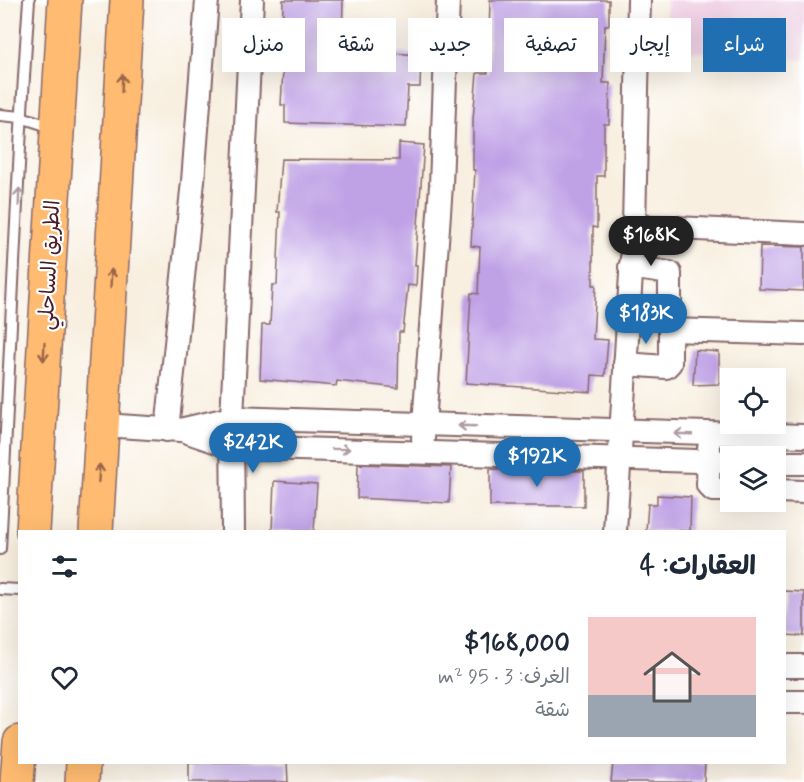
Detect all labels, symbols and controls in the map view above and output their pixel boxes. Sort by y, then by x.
chip: منزل [222,18,305,72]
chip: شقة [317,18,396,72]
chip: جديد [408,18,492,72]
chip: تصفية [504,18,598,72]
chip: إيجار [610,18,691,72]
chip: شراء [703,18,786,72]
one-way arrow [117,74,128,94]
one-way arrow [13,188,24,208]
street label: الطريق الساحلي [33,199,71,331]
pin: $168K [609,216,693,267]
text: $168K [623,222,679,249]
one-way arrow [106,269,117,288]
pin: $183K [604,294,688,345]
text: $183K [619,300,673,327]
one-way arrow [38,341,49,361]
map controls [720,368,786,512]
button: locate [720,368,786,434]
one-way arrow [457,420,477,431]
pin: $242K [211,423,295,474]
one-way arrow [673,428,693,439]
text: $242K [223,429,283,456]
pin: $192K [495,437,579,488]
text: $192K [508,443,566,470]
one-way arrow [330,444,350,455]
button: layers [720,446,786,512]
one-way arrow [94,463,105,483]
icon: filters [48,550,81,583]
text: العقارات: 4 [640,550,756,584]
text: $168,000 [464,627,570,661]
icon: home [636,641,708,713]
icon: heart [48,661,81,694]
text: الغرف: 3 · 95 m² [438,664,570,691]
text: شقة [535,697,570,724]

